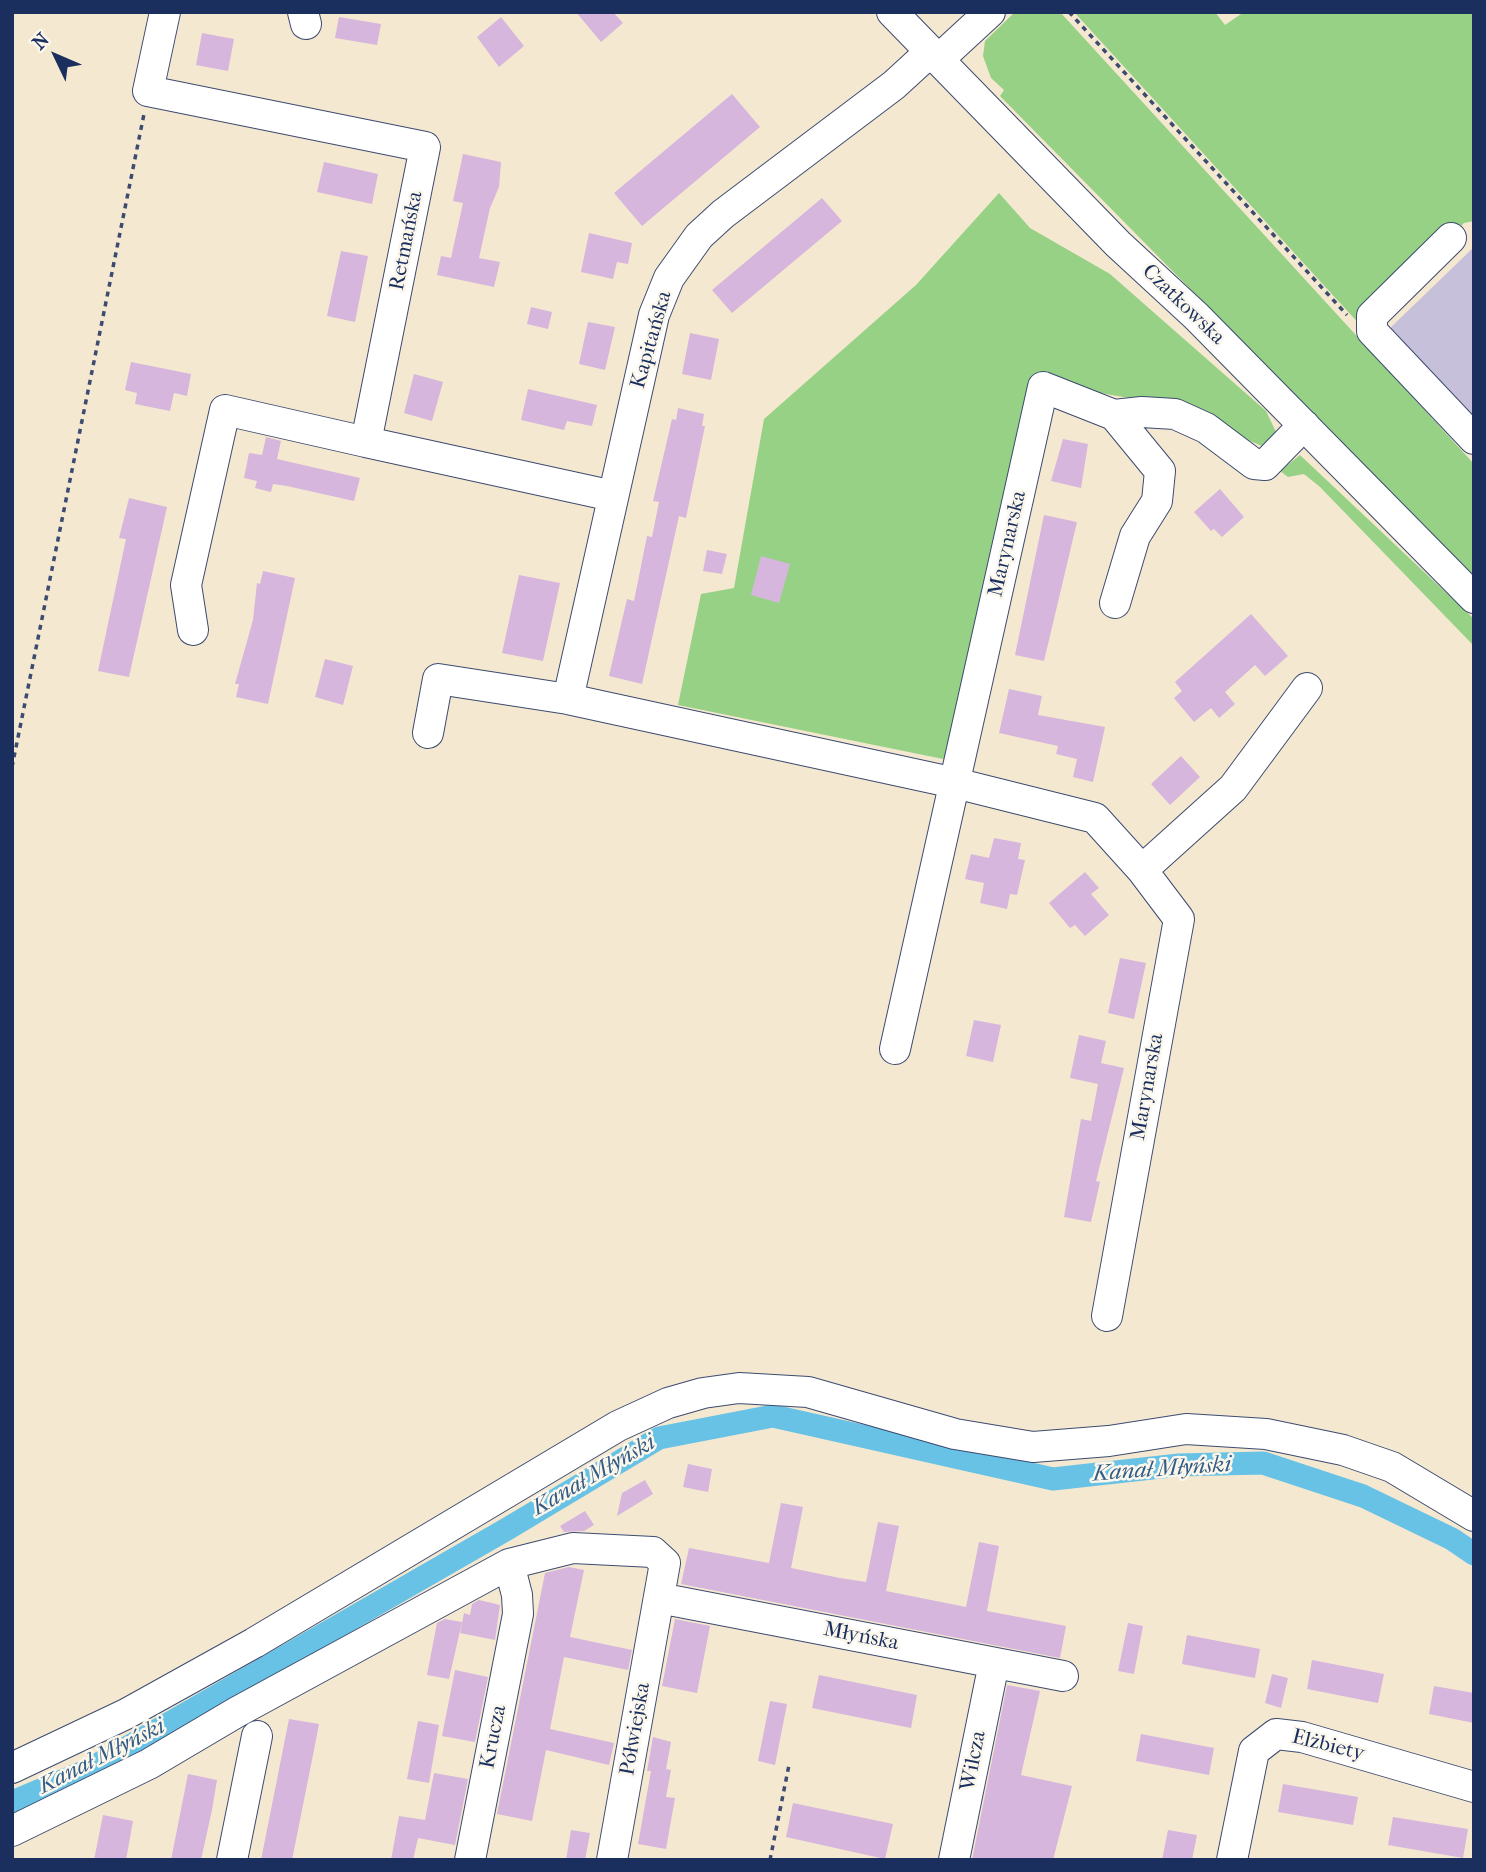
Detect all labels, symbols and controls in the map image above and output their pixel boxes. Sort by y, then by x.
north arrow [21,21,91,91]
text: N [28,29,54,54]
street label: Retmańska [385,189,429,293]
street label: Czatkowska [1136,259,1230,351]
street label: Kapitańska [626,288,678,392]
street label: Marynarska [984,489,1032,599]
street label: Marynarska [1126,1032,1170,1142]
water label: Kanał Młyński [527,1429,661,1523]
water label: Kanał Młyński [1092,1451,1232,1489]
street label: Młyńska [821,1617,901,1657]
street label: Półwiejska [615,1681,657,1777]
street label: Krucza [475,1703,513,1771]
water label: Kanał Młyński [34,1713,170,1801]
street label: Elżbiety [1289,1725,1367,1767]
street label: Wilcza [956,1729,992,1793]

